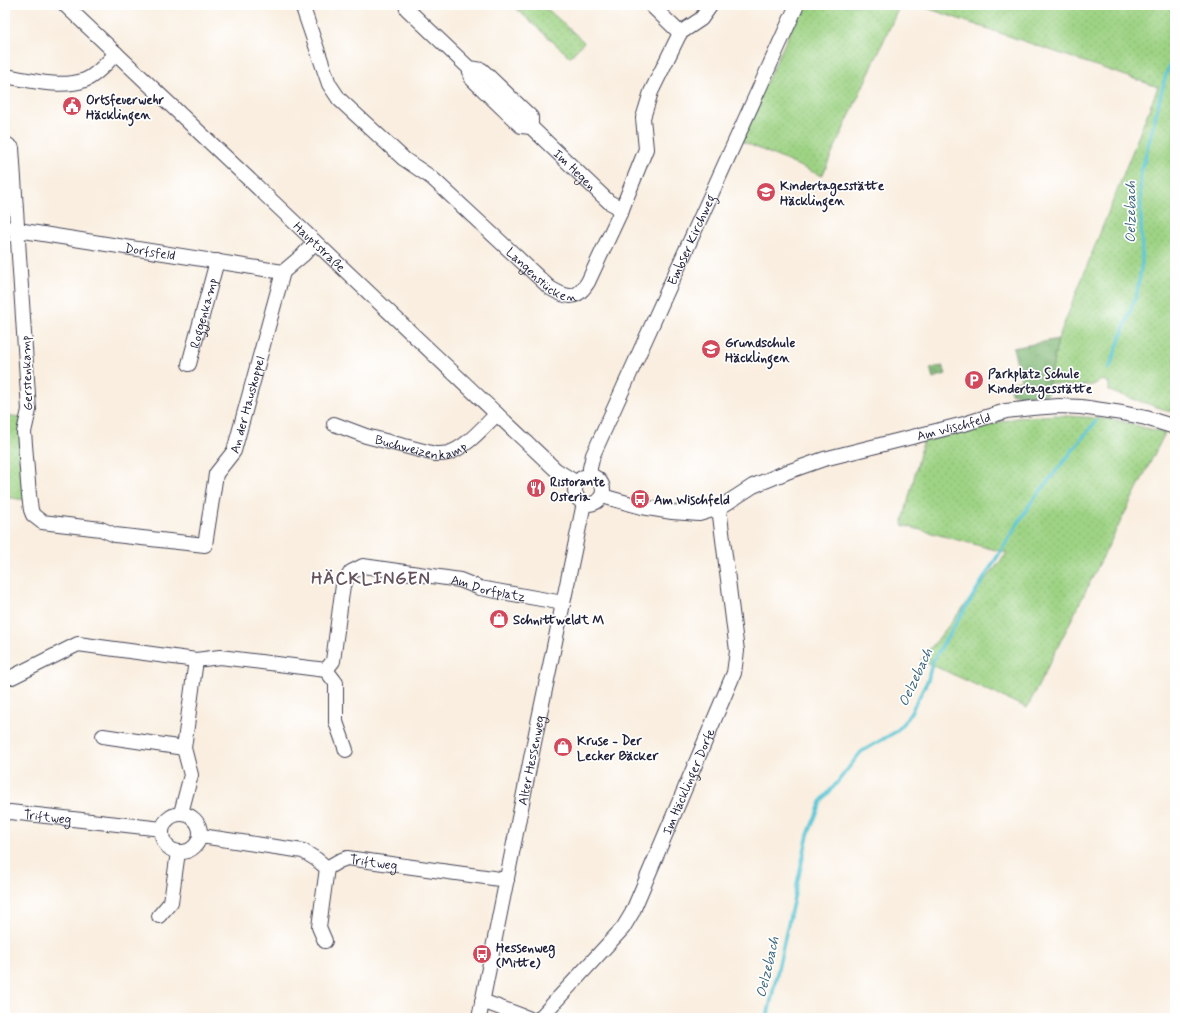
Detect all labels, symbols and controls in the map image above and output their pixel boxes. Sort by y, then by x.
place label: Ortsfeuerwehr Häcklingen [86,92,165,127]
public building icon: Ortsfeuerwehr Häcklingen [61,95,83,117]
street label: Im Hegen [549,146,599,195]
place label: Kindertagesstätte Häcklingen [780,178,885,213]
school or university icon: Kindertagesstätte Häcklingen [755,181,777,203]
water label: Oelzebach [1122,181,1140,243]
street label: Embser Kirchweg [664,192,722,288]
street label: Hauptstraße [289,218,349,276]
street label: Dorfsfeld [123,240,177,265]
street label: Langenstücken [502,244,578,306]
street label: Roggenkamp [187,276,222,351]
street label: Gerstenkamp [18,335,37,411]
place label: Grundschule Häcklingen [725,335,796,370]
school or university icon: Grundschule Häcklingen [700,338,722,360]
street label: An der Hauskoppel [227,354,270,456]
place label: Parkplatz Schule Kindertagesstätte [988,366,1093,400]
parking icon: Parkplatz Schule Kindertagesstätte [963,369,985,391]
street label: Am Wischfeld [915,409,993,445]
street label: Buchweizenkamp [373,432,471,465]
place label: Ristorante Osteria [550,474,605,506]
restaurant icon: Ristorante Osteria [525,477,547,499]
bus stop icon: Am Wischfeld [629,488,651,510]
place label: Am Wischfeld [654,492,730,509]
district label: HÄCKLINGEN [311,568,431,590]
street label: Am Dorfplatz [450,572,527,606]
shop icon: Schnittweldt M [488,608,510,630]
place label: Schnittweldt M [513,612,604,629]
water label: Oelzebach [895,645,937,709]
street label: Alter Hessenweg [515,714,550,807]
street label: Im Häcklinger Dorfe [659,726,719,838]
place label: Kruse - Der Lecker Bäcker [577,733,659,765]
shop icon: Kruse - Der Lecker Bäcker [552,736,574,758]
street label: Triftweg [23,807,73,830]
street label: Triftweg [349,851,399,876]
water label: Oelzebach [752,935,784,999]
place label: Hessenweg (Mitte) [496,940,556,972]
bus stop icon: Hessenweg (Mitte) [471,943,493,965]

